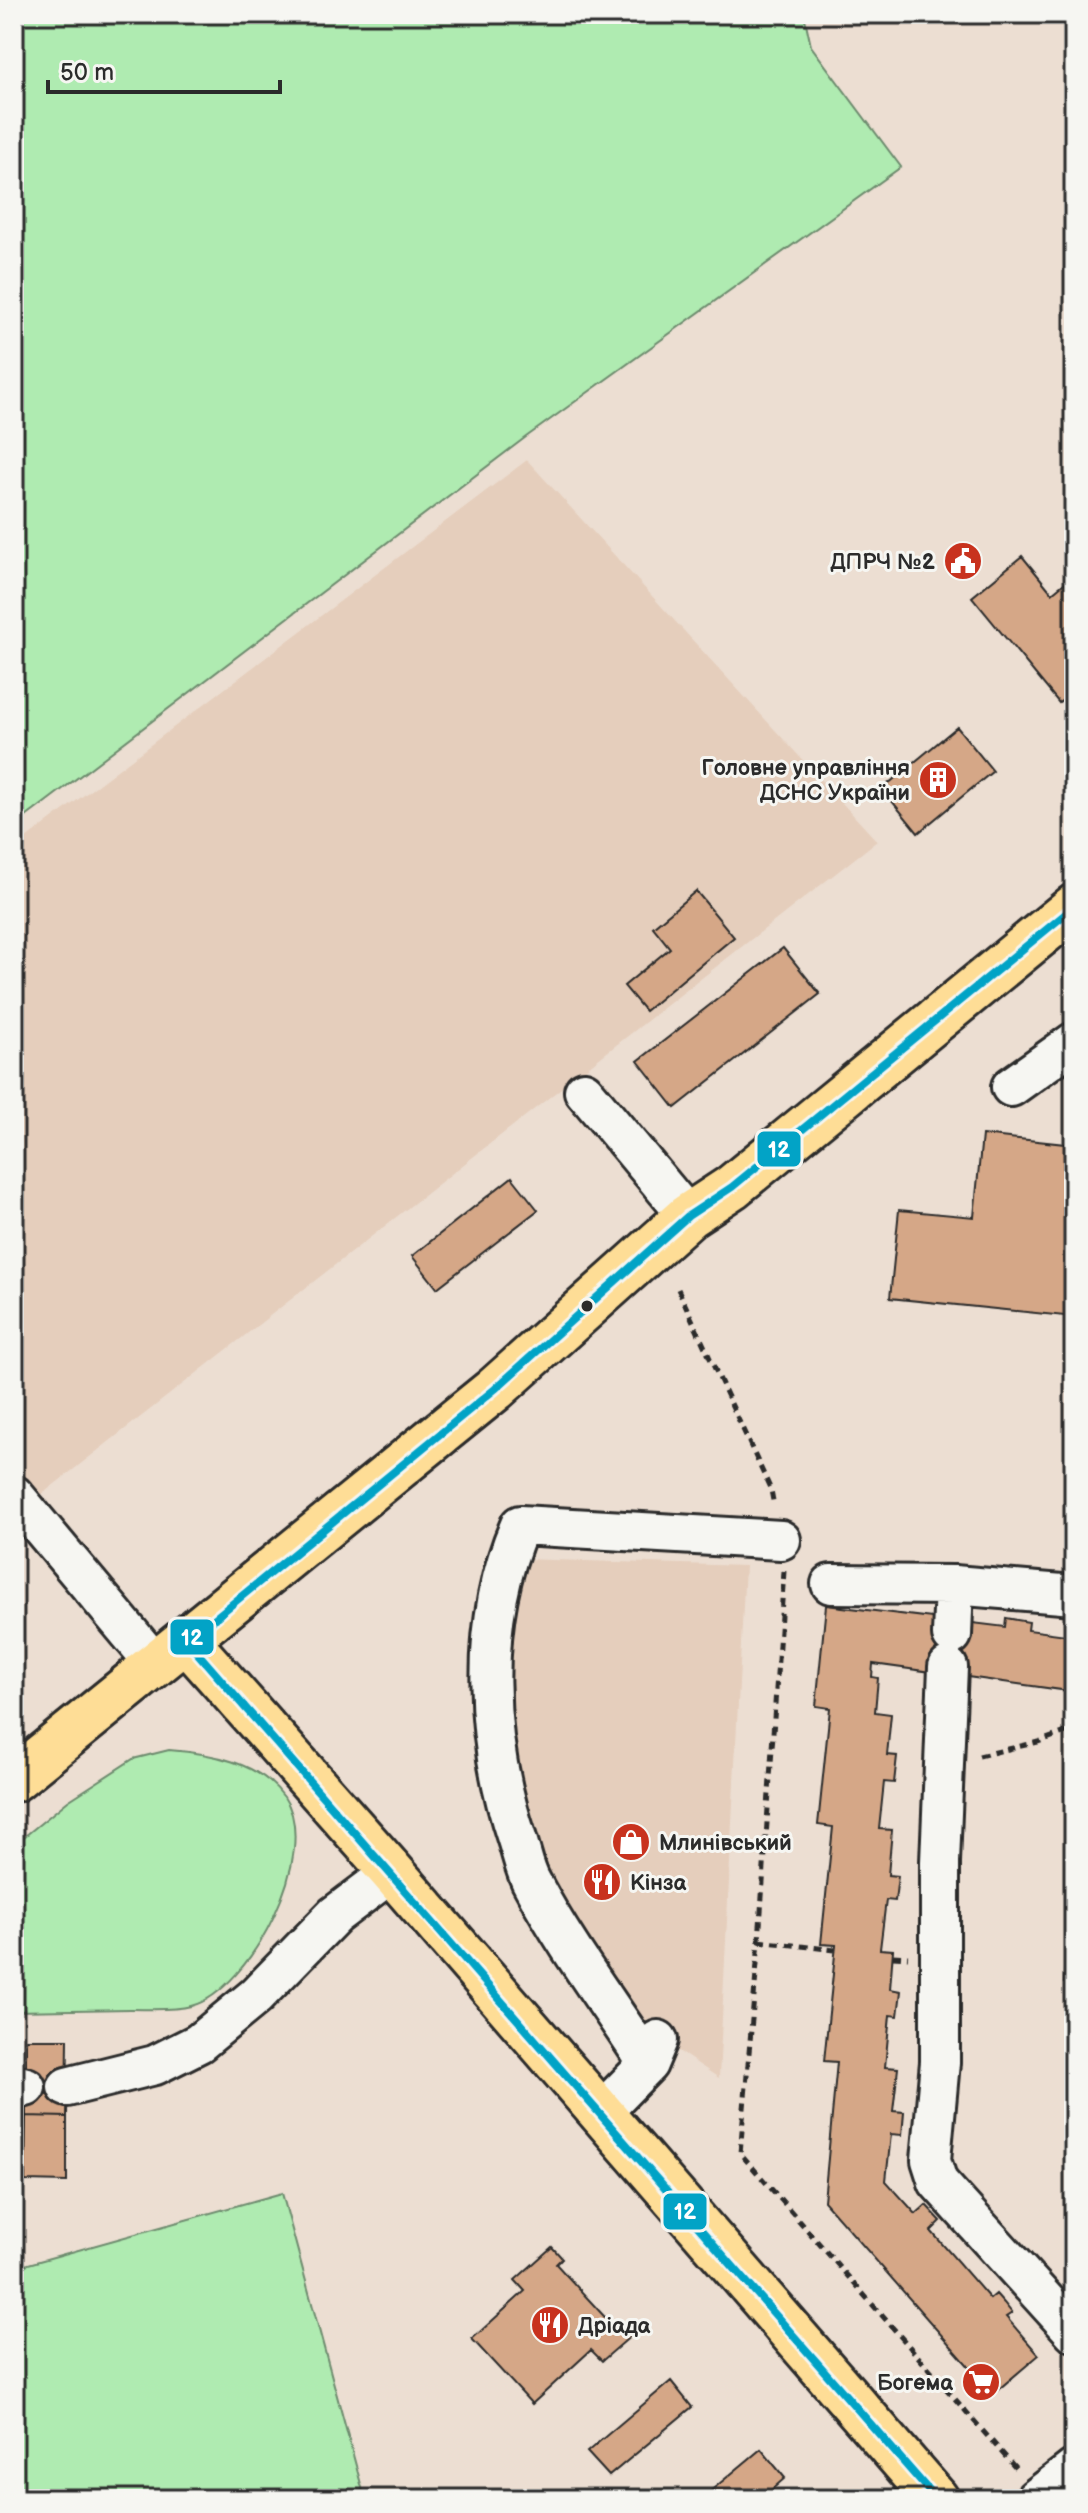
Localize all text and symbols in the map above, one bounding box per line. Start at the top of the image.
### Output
scale bar [48,44,280,94]
text: 50 m [60,58,114,87]
public building icon: ДПРЧ №2 [942,540,984,582]
place label: ДПРЧ №2 [830,549,935,576]
place label: Головне управління ДСНС України [701,755,910,807]
building icon: Головне управління ДСНС України [917,759,959,801]
line badge: 12 [756,1130,802,1168]
text: 12 [768,1137,790,1164]
unlabelled marker [579,1298,595,1314]
line badge: 12 [169,1618,215,1656]
text: 12 [181,1625,203,1652]
shop icon: Млинівський [610,1821,652,1863]
place label: Млинівський [659,1830,792,1857]
restaurant icon: Кінза [581,1861,623,1903]
place label: Кінза [630,1870,686,1897]
line badge: 12 [662,2192,708,2231]
text: 12 [674,2199,696,2226]
restaurant icon: Дріада [529,2304,571,2346]
place label: Дріада [578,2313,651,2340]
supermarket icon: Богема [960,2361,1002,2403]
place label: Богема [877,2370,953,2397]

